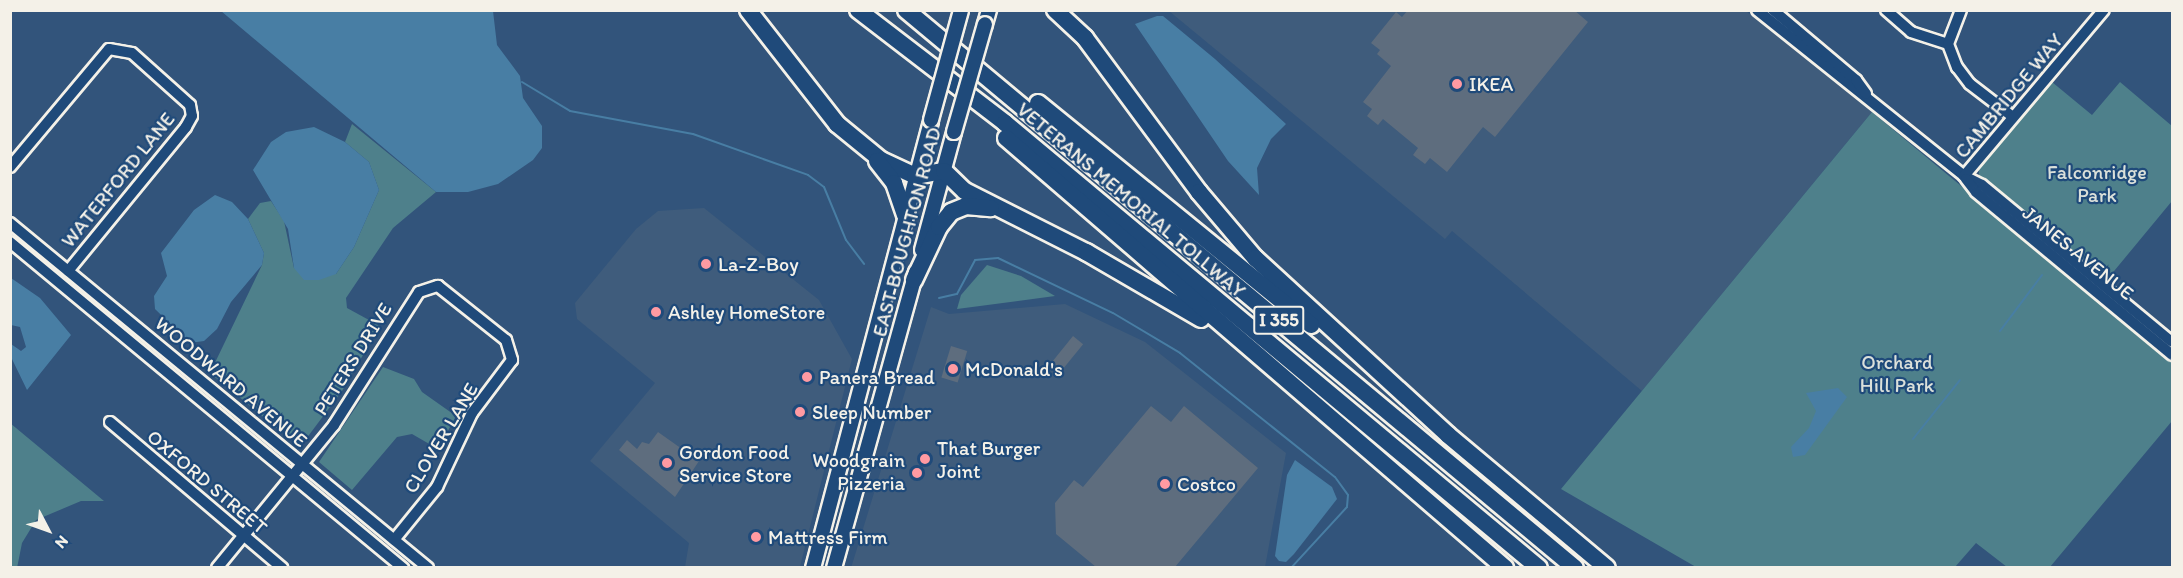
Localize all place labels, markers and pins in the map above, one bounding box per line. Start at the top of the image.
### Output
place label: IKEA [1469,72,1513,96]
marker: IKEA [1450,77,1464,91]
place label: La-Z-Boy [718,252,799,276]
marker: La-Z-Boy [699,257,713,271]
place label: Ashley HomeStore [668,300,826,324]
marker: Ashley HomeStore [649,305,663,319]
place label: McDonald's [965,357,1063,381]
marker: McDonald's [946,362,960,376]
place label: Panera Bread [819,365,934,389]
marker: Panera Bread [800,370,814,384]
place label: Sleep Number [812,400,932,424]
marker: Sleep Number [793,405,807,419]
place label: That Burger Joint [937,436,1041,483]
place label: Gordon Food Service Store [679,440,792,487]
place label: Woodgrain Pizzeria [812,449,905,496]
marker: That Burger Joint [918,452,932,466]
marker: Gordon Food Service Store [660,456,674,470]
marker: Woodgrain Pizzeria [910,466,924,480]
place label: Costco [1177,472,1236,496]
marker: Costco [1158,477,1172,491]
place label: Mattress Firm [768,525,888,549]
marker: Mattress Firm [749,530,763,544]

